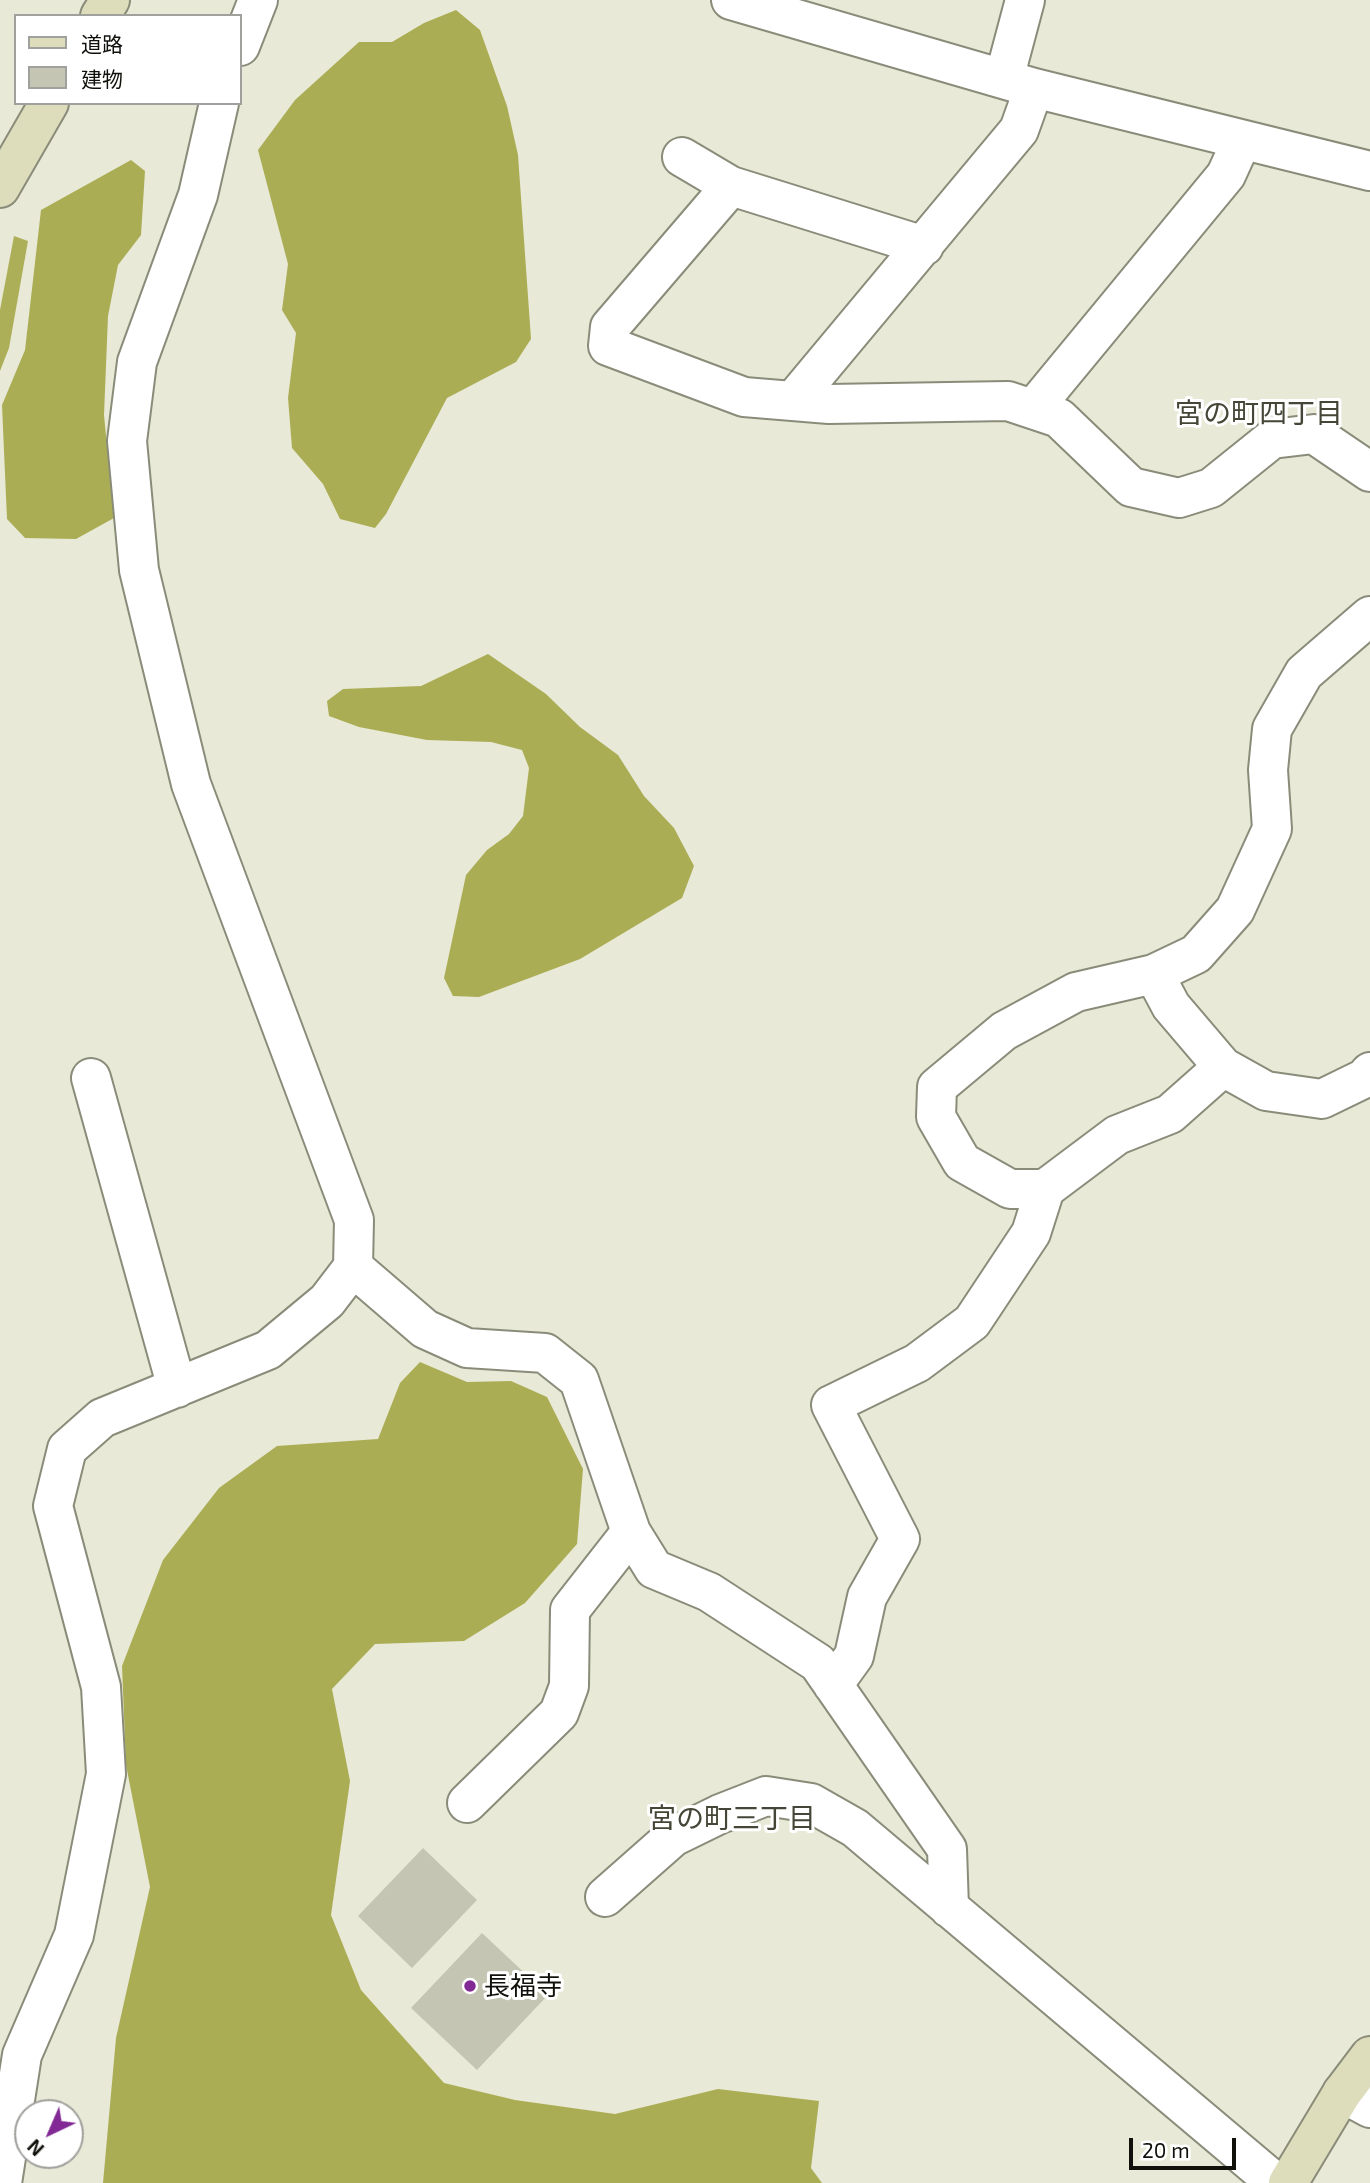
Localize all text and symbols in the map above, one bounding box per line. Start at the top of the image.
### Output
legend [14,14,242,105]
text: 道路 [81,31,123,56]
text: 建物 [81,66,123,91]
district label: 宮の町四丁目 [1175,397,1343,431]
district label: 宮の町三丁目 [648,1802,816,1836]
place label: 長福寺 [484,1970,562,2002]
marker: 長福寺 [462,1978,478,1994]
north arrow [14,2099,84,2169]
scale bar [1132,2124,1239,2168]
text: N [23,2135,48,2161]
text: 20 m [1142,2137,1190,2162]

